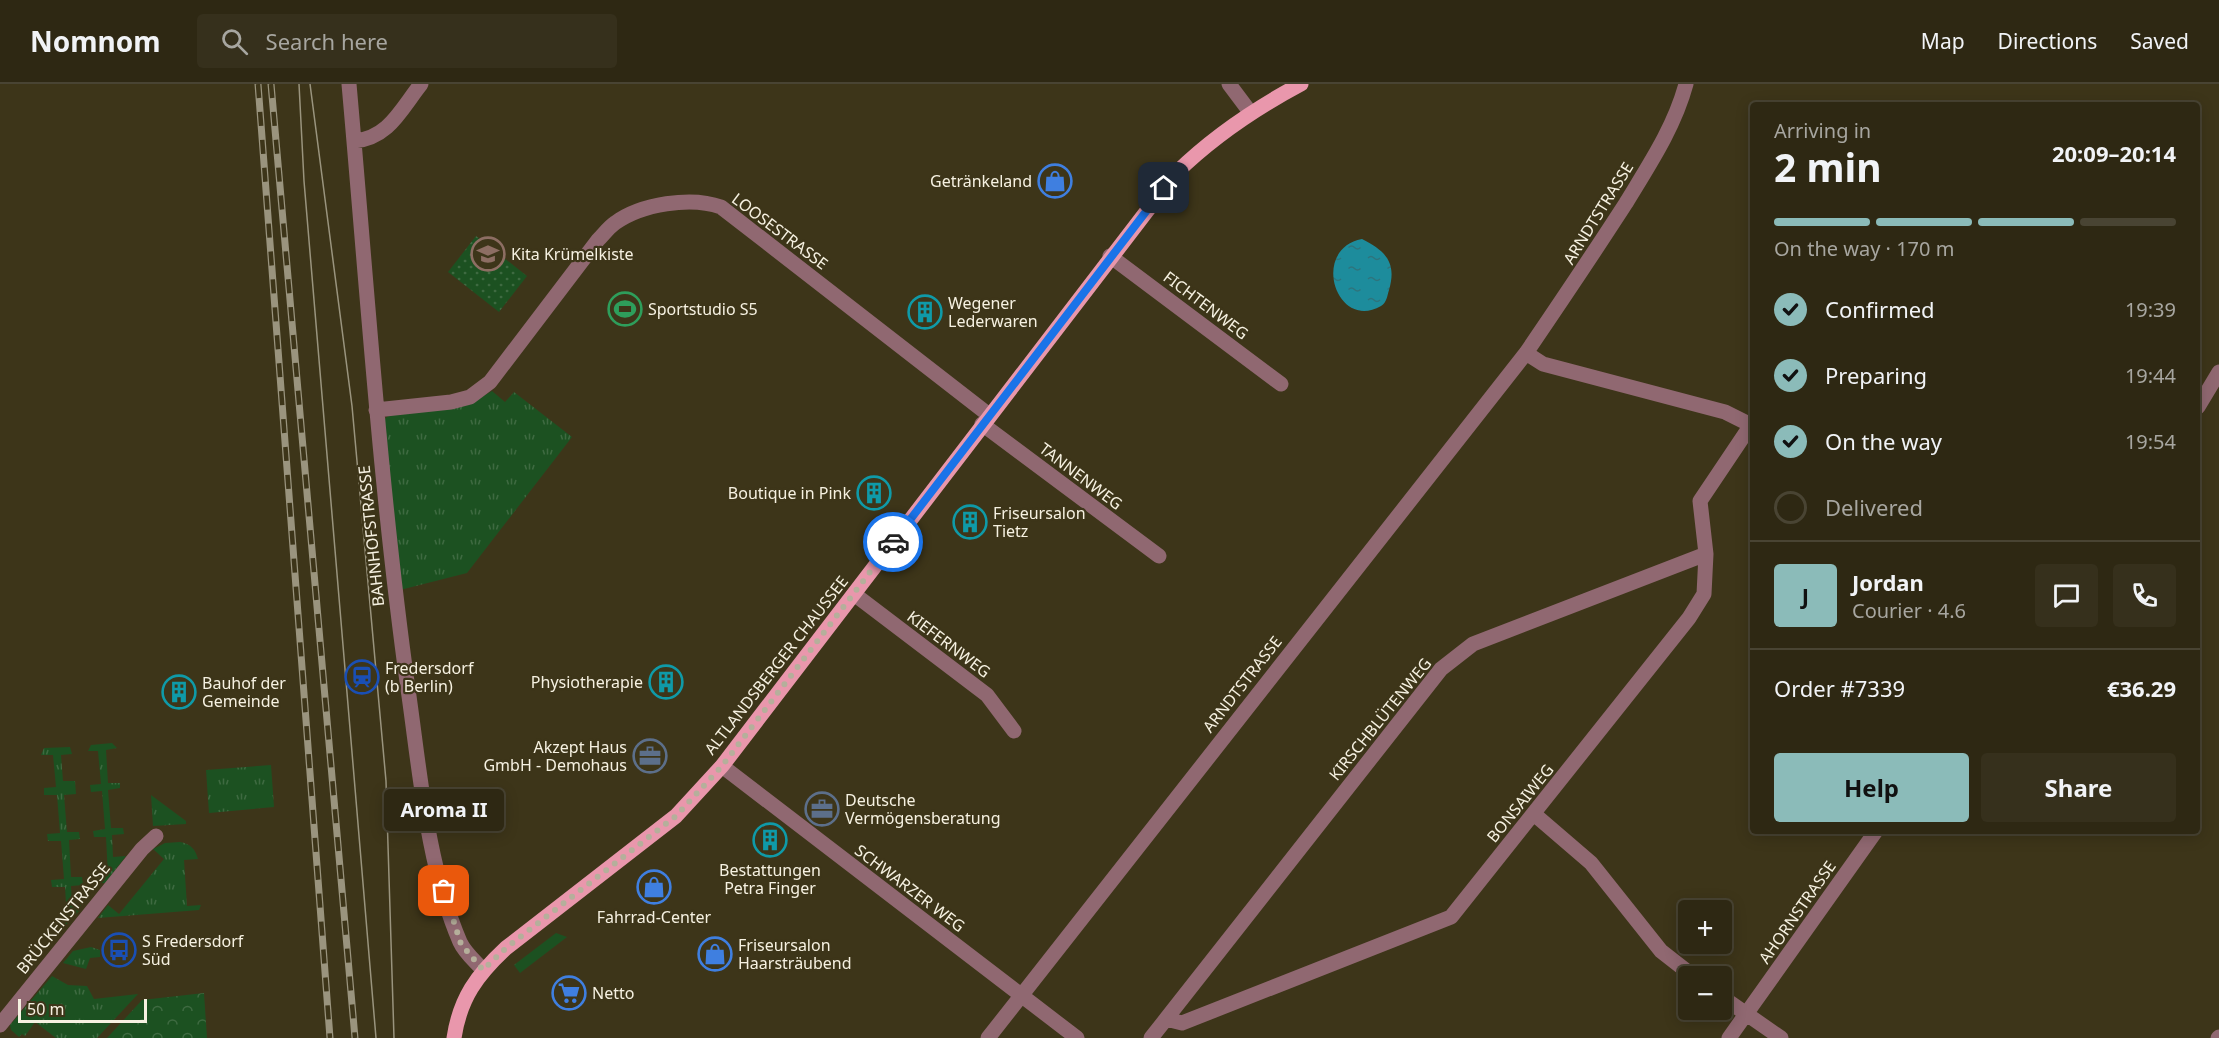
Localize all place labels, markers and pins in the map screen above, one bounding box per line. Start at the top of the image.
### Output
pin [1138,162,1189,213]
shop icon: Getränkeland [1037,163,1073,199]
place label: Getränkeland [930,170,1032,192]
school or university icon: Kita Krümelkiste [470,236,506,272]
place label: Kita Krümelkiste [511,243,634,265]
sports icon: Sportstudio S5 [607,291,643,327]
place label: Wegener Lederwaren [948,292,1038,332]
building icon: Wegener Lederwaren [907,294,943,330]
place label: Sportstudio S5 [648,298,758,320]
building icon: Boutique in Pink [856,475,892,511]
place label: Boutique in Pink [728,482,851,504]
place label: Friseursalon Tietz [993,502,1086,542]
building icon: Friseursalon Tietz [952,504,988,540]
place label: Fredersdorf (b Berlin) [385,657,475,697]
station icon: Fredersdorf (b Berlin) [344,659,380,695]
building icon: Physiotherapie [648,664,684,700]
place label: Physiotherapie [531,671,643,693]
place label: Bauhof der Gemeinde [202,672,286,712]
building icon: Bauhof der Gemeinde [161,674,197,710]
place label: Akzept Haus GmbH - Demohaus [483,736,627,776]
office icon: Akzept Haus GmbH - Demohaus [632,738,668,774]
callout: Aroma II [384,789,504,831]
place label: Deutsche Vermögensberatung [845,789,1001,829]
office icon: Deutsche Vermögensberatung [804,791,840,827]
building icon: Bestattungen Petra Finger [752,822,788,858]
place label: Bestattungen Petra Finger [719,859,821,899]
pin [418,865,469,916]
shop icon: Fahrrad-Center [636,869,672,905]
place label: Fahrrad-Center [597,906,712,928]
place label: S Fredersdorf Süd [142,930,245,970]
bus stop icon: S Fredersdorf Süd [101,932,137,968]
place label: Friseursalon Haarsträubend [738,934,852,974]
shop icon: Friseursalon Haarsträubend [697,936,733,972]
supermarket icon: Netto [551,975,587,1011]
place label: Netto [592,982,634,1004]

